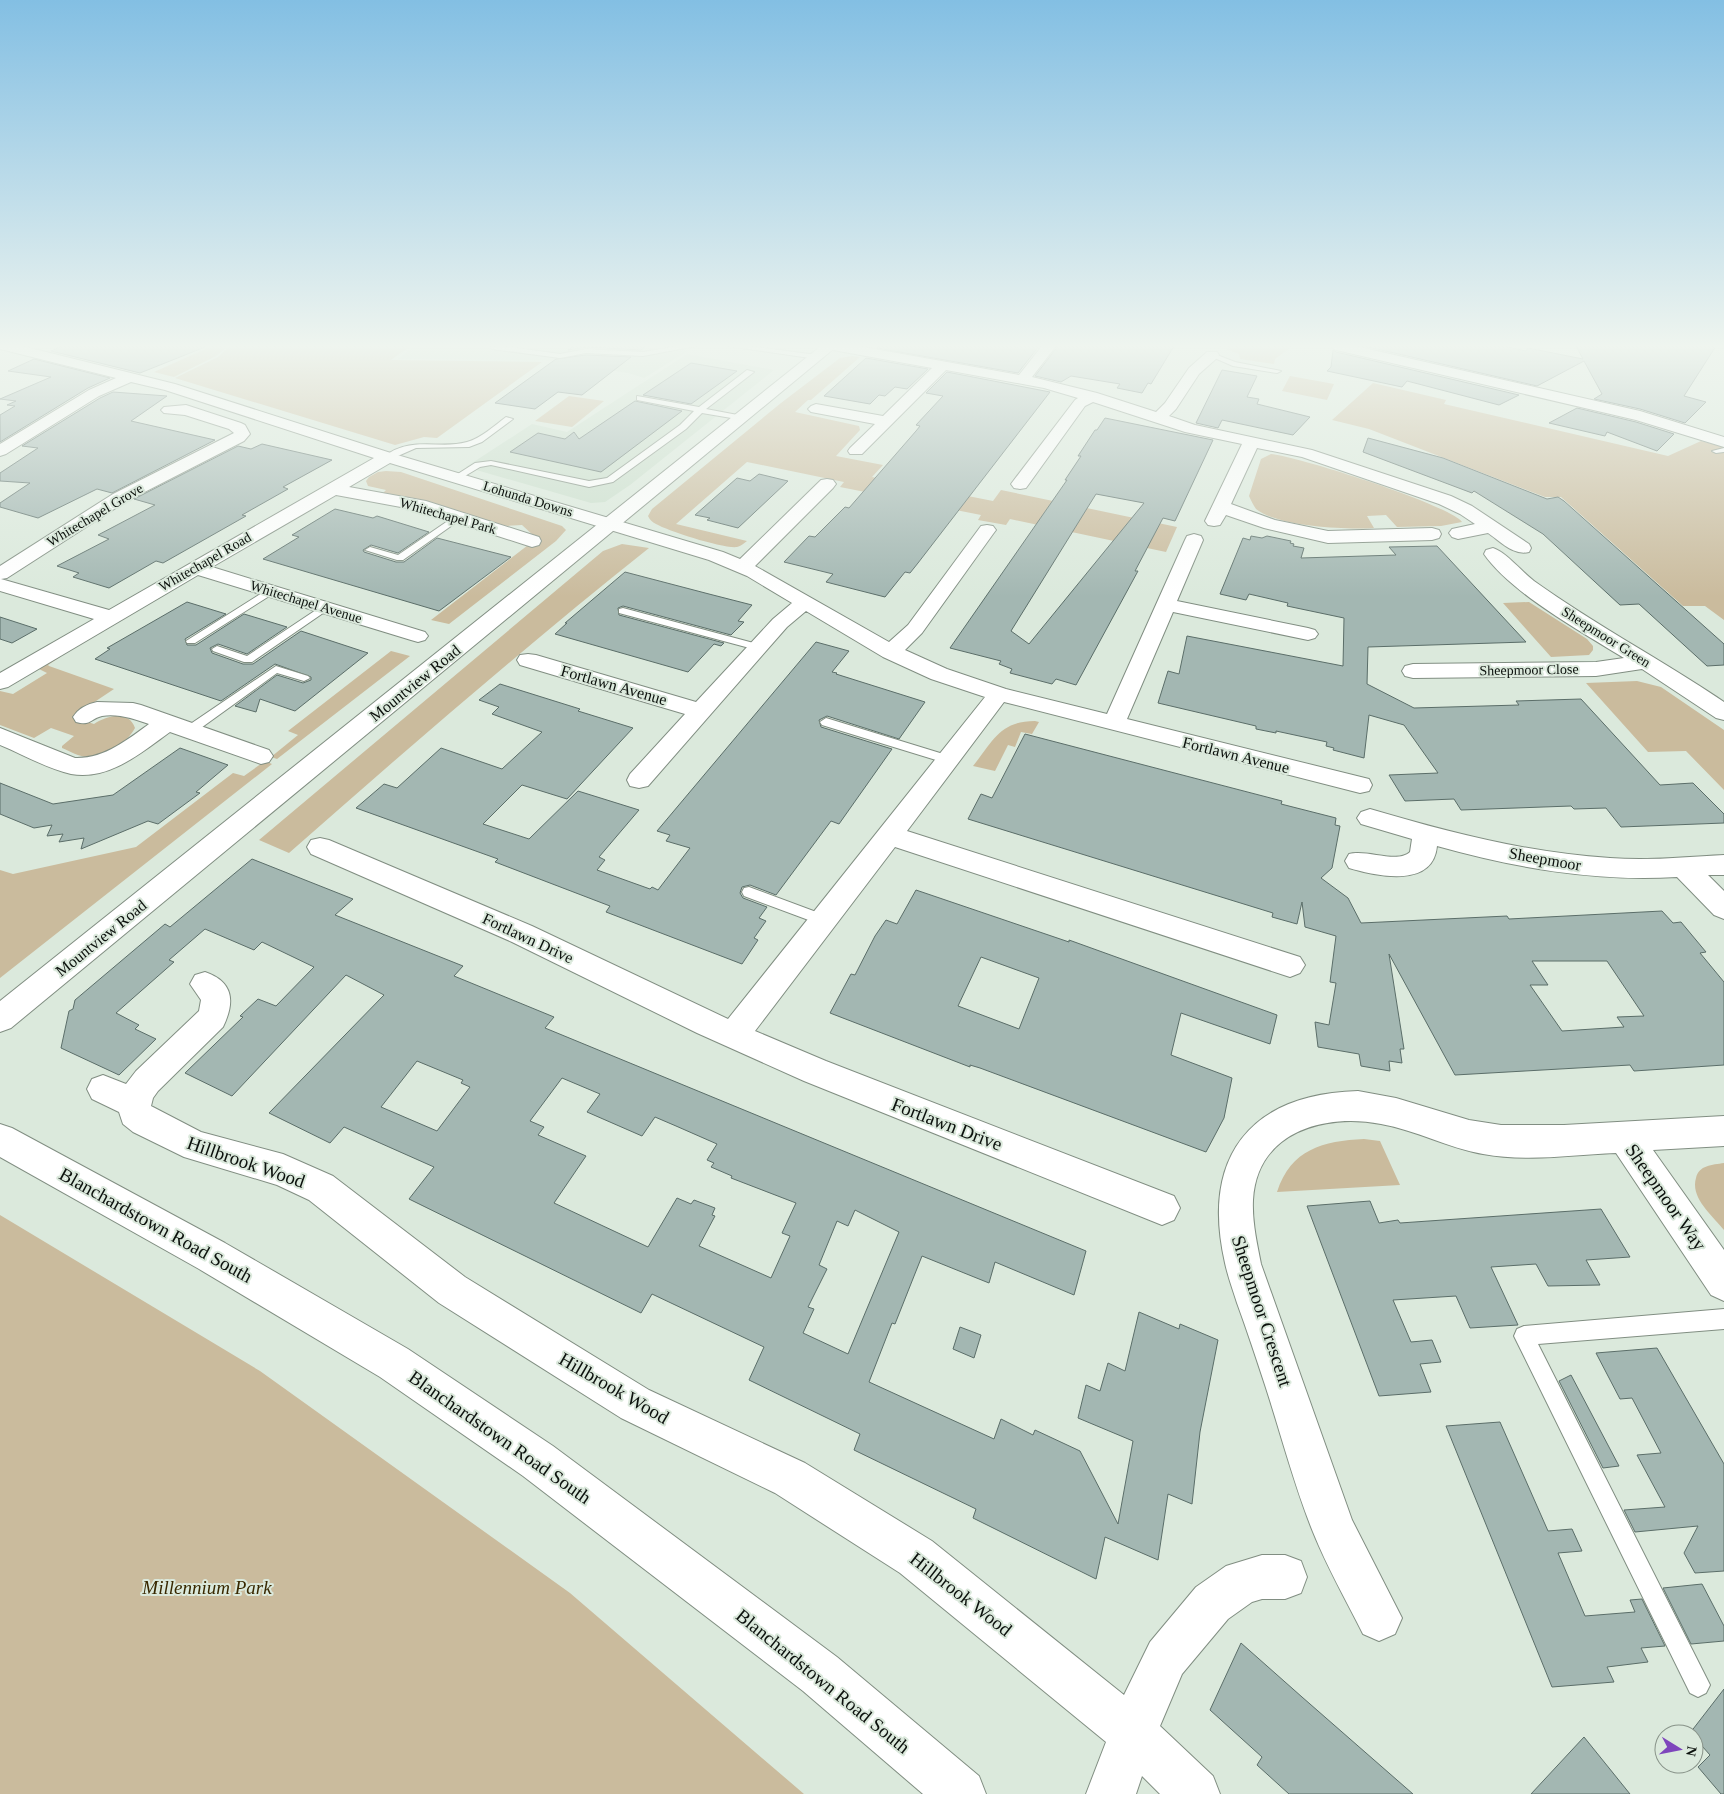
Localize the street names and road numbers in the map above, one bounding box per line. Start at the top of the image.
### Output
street label: Lohunda Downs [481,478,575,520]
street label: Whitechapel Grove [44,480,146,550]
street label: Whitechapel Park [398,495,498,537]
street label: Whitechapel Road [156,530,254,594]
street label: Whitechapel Avenue [248,578,364,626]
street label: Sheepmoor Green [1559,604,1653,670]
street label: Mountview Road [366,641,464,725]
street label: Fortlawn Avenue [559,662,669,708]
street label: Sheepmoor Close [1479,662,1579,678]
street label: Fortlawn Avenue [1181,734,1291,776]
street label: Sheepmoor [1507,844,1583,875]
street label: Mountview Road [52,896,150,980]
street label: Fortlawn Drive [480,910,576,966]
street label: Fortlawn Drive [889,1093,1005,1155]
street label: Hillbrook Wood [184,1132,308,1192]
street label: Sheepmoor Way [1621,1140,1711,1255]
street label: Blanchardstown Road South [56,1163,257,1287]
street label: Sheepmoor Crescent [1228,1233,1297,1390]
street label: Hillbrook Wood [555,1348,673,1428]
street label: Blanchardstown Road South [405,1366,595,1508]
street label: Hillbrook Wood [906,1548,1016,1641]
street label: Blanchardstown Road South [732,1604,914,1758]

